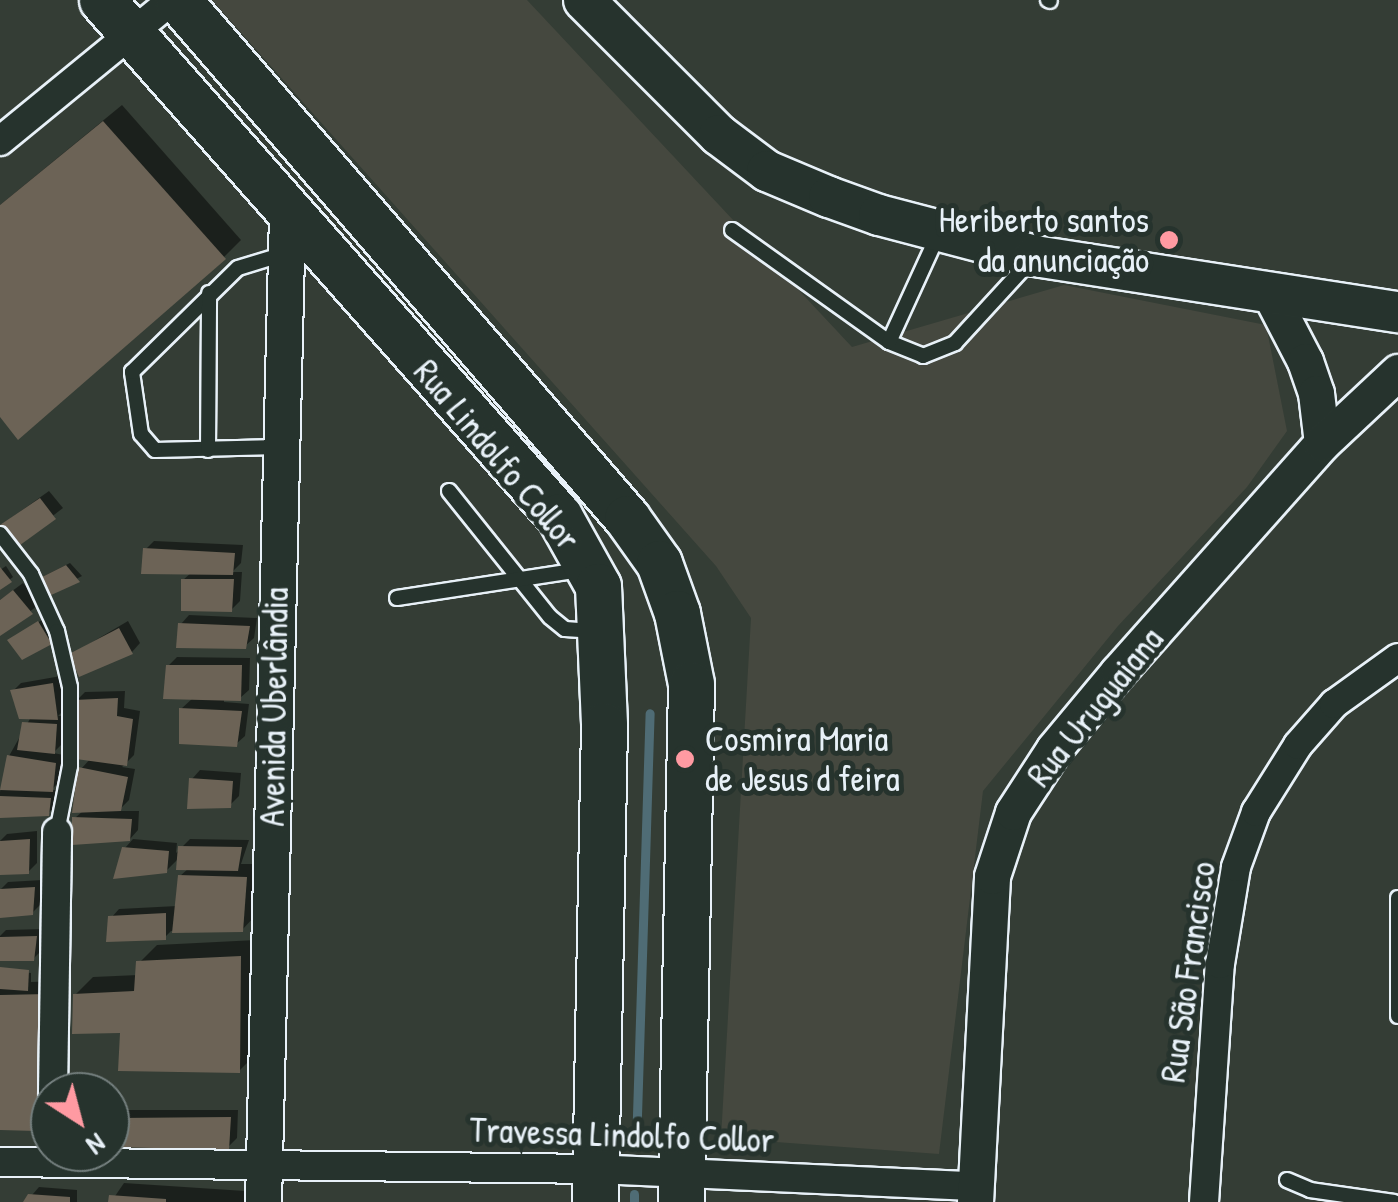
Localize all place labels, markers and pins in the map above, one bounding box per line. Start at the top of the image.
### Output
place label: Heriberto santos da anunciação [939,199,1149,281]
marker: Heriberto santos da anunciação [1158,229,1180,251]
place label: Cosmira Maria de Jesus d feira [705,718,900,800]
marker: Cosmira Maria de Jesus d feira [674,748,696,770]

